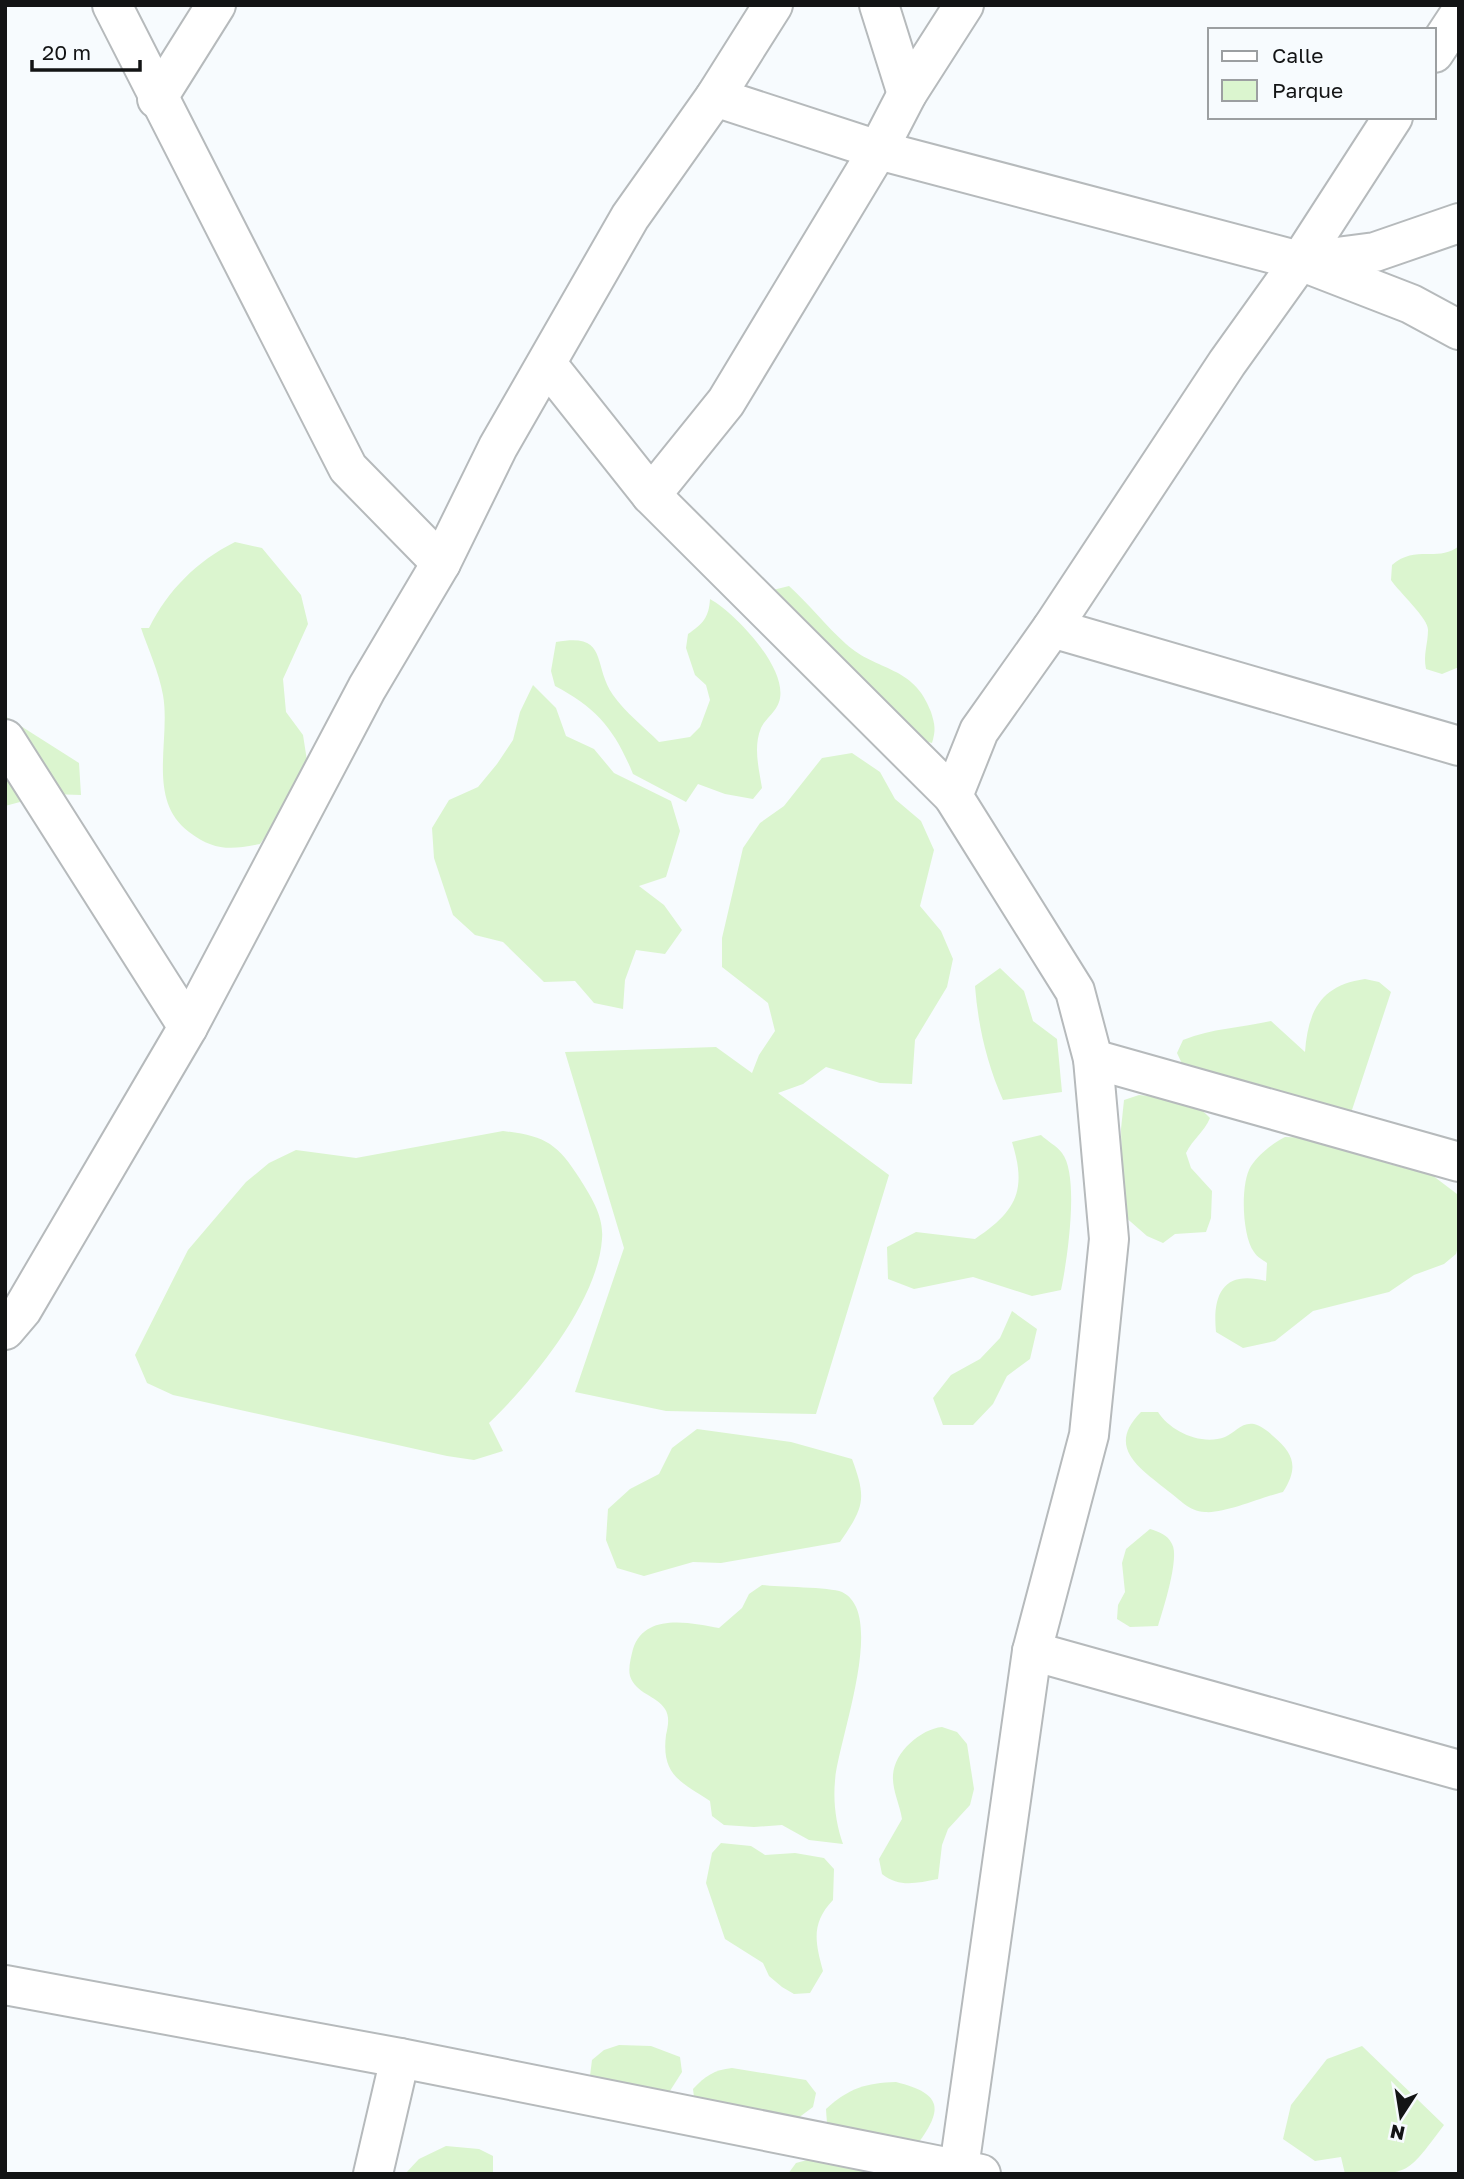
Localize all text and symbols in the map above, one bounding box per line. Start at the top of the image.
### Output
scale bar [32,28,140,72]
legend [1208,28,1436,119]
text: 20 m [42,39,91,65]
text: Calle [1272,42,1324,68]
text: Parque [1272,77,1343,103]
north arrow [1366,2081,1436,2151]
text: N [1388,2120,1407,2146]

